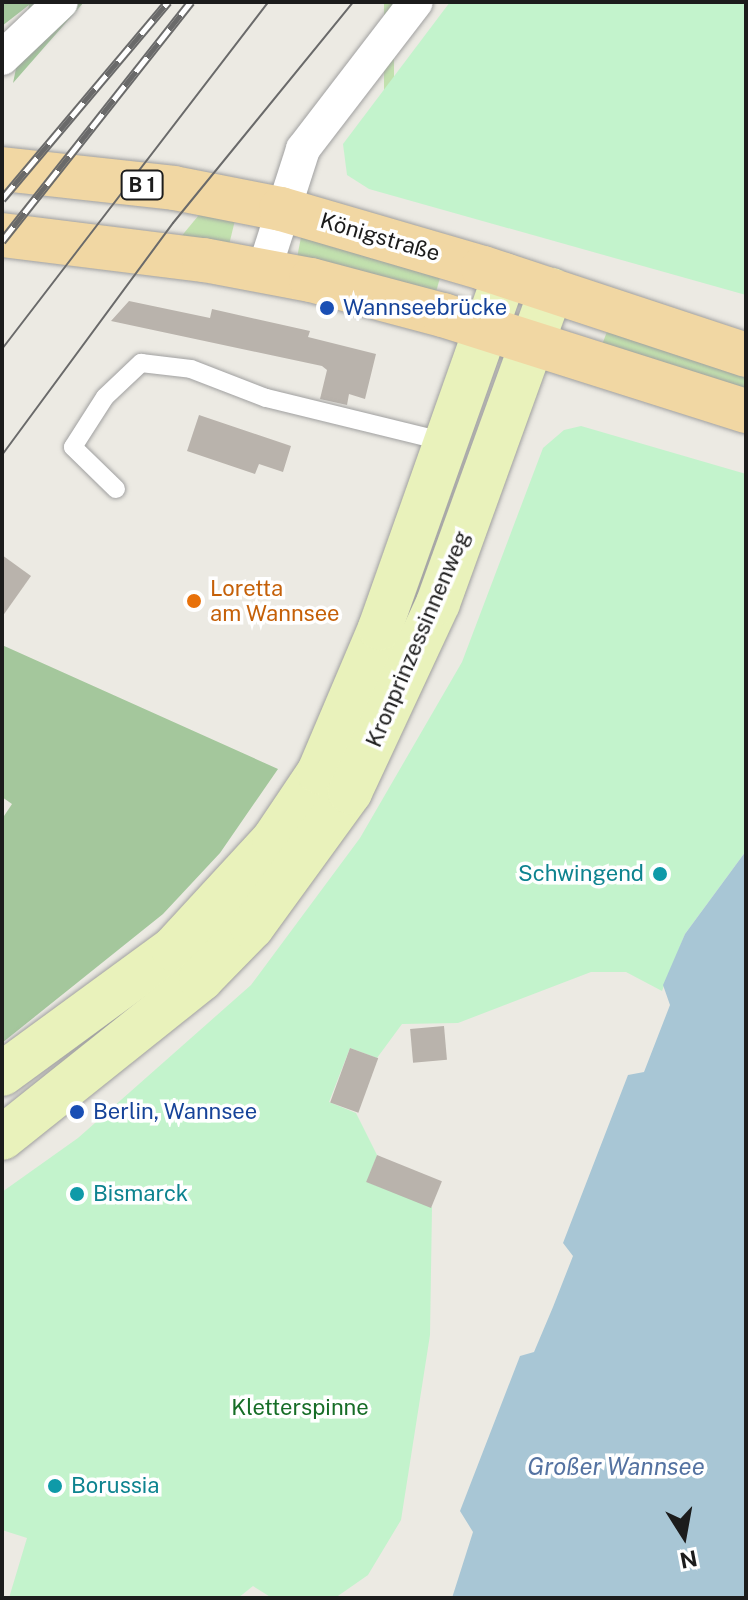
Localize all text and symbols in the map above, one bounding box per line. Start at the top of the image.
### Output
road number: B 1 [120,169,164,201]
street label: Königstraße [317,207,443,267]
place label: Wannseebrücke [343,295,507,321]
marker: Wannseebrücke [318,299,336,317]
street label: Kronprinzessinnenweg [360,527,476,751]
place label: Loretta am Wannsee [210,575,340,626]
marker: Loretta am Wannsee [185,592,203,610]
place label: Schwingend [518,861,644,887]
marker: Schwingend [651,865,669,883]
place label: Berlin, Wannsee [93,1099,258,1125]
marker: Berlin, Wannsee [68,1103,86,1121]
place label: Bismarck [93,1181,188,1207]
marker: Bismarck [68,1185,86,1203]
park label: Kletterspinne [231,1395,369,1421]
water label: Großer Wannsee [527,1453,705,1481]
place label: Borussia [71,1473,159,1499]
marker: Borussia [46,1477,64,1495]
north arrow [644,1496,724,1576]
text: N [678,1545,700,1574]

